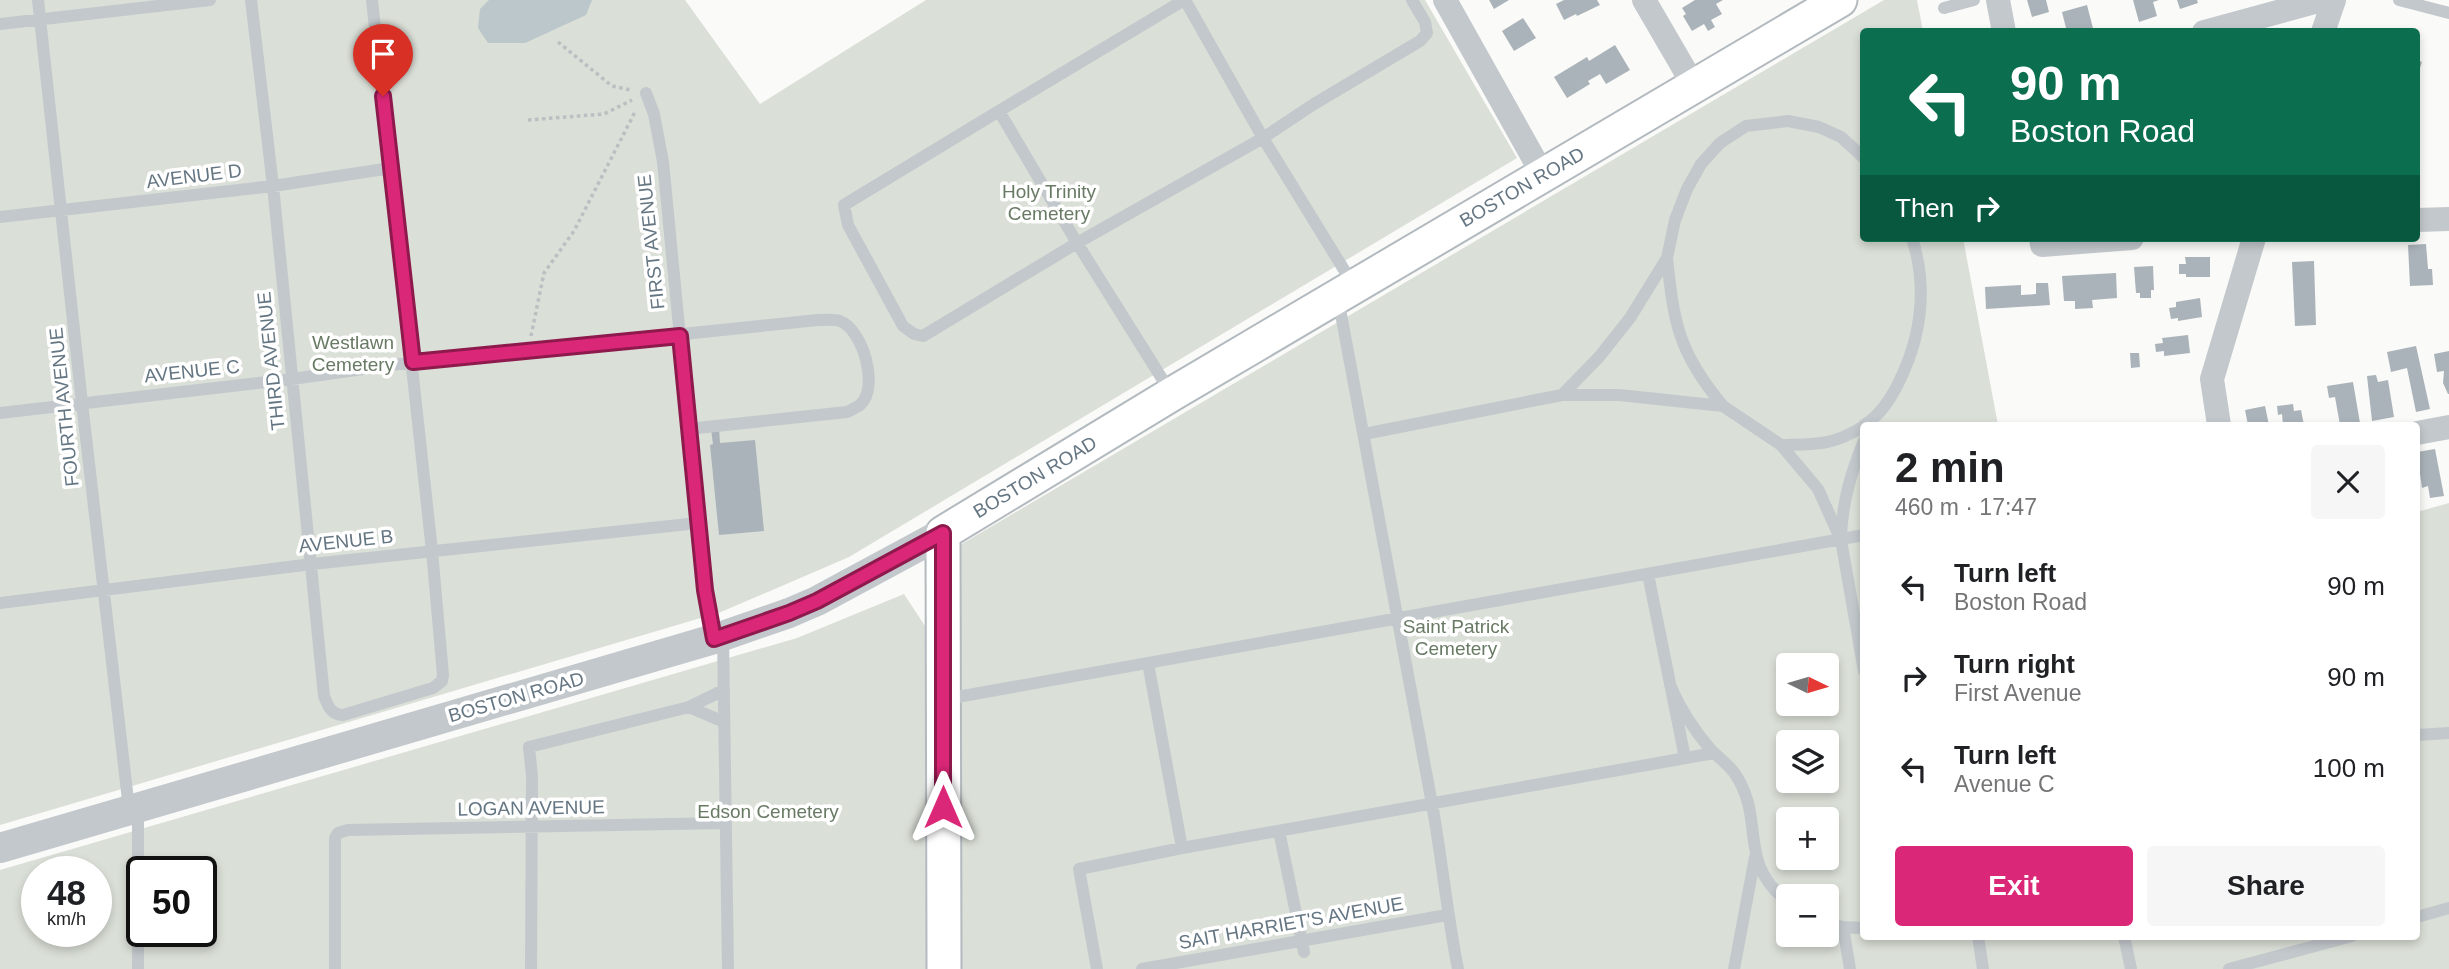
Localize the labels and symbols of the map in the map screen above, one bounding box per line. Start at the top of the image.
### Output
pin [353,24,413,96]
street label: BOSTON ROAD [1456,143,1588,231]
street label: AVENUE D [145,160,243,192]
street label: FIRST AVENUE [633,174,669,310]
park label: Holy Trinity Cemetery [1002,181,1096,224]
street label: THIRD AVENUE [253,291,289,431]
street label: FOURTH AVENUE [45,326,83,488]
park label: Westlawn Cemetery [312,332,395,375]
street label: AVENUE C [143,356,241,386]
street label: BOSTON ROAD [970,432,1100,522]
street label: AVENUE B [298,526,394,556]
park label: Saint Patrick Cemetery [1403,616,1510,659]
north arrow [1776,653,1839,716]
street label: BOSTON ROAD [446,668,586,726]
position arrow [906,770,980,844]
street label: LOGAN AVENUE [457,796,605,820]
park label: Edson Cemetery [697,801,839,822]
speed limit sign: 50 [126,856,217,947]
street label: SAIT HARRIET'S AVENUE [1177,893,1405,953]

